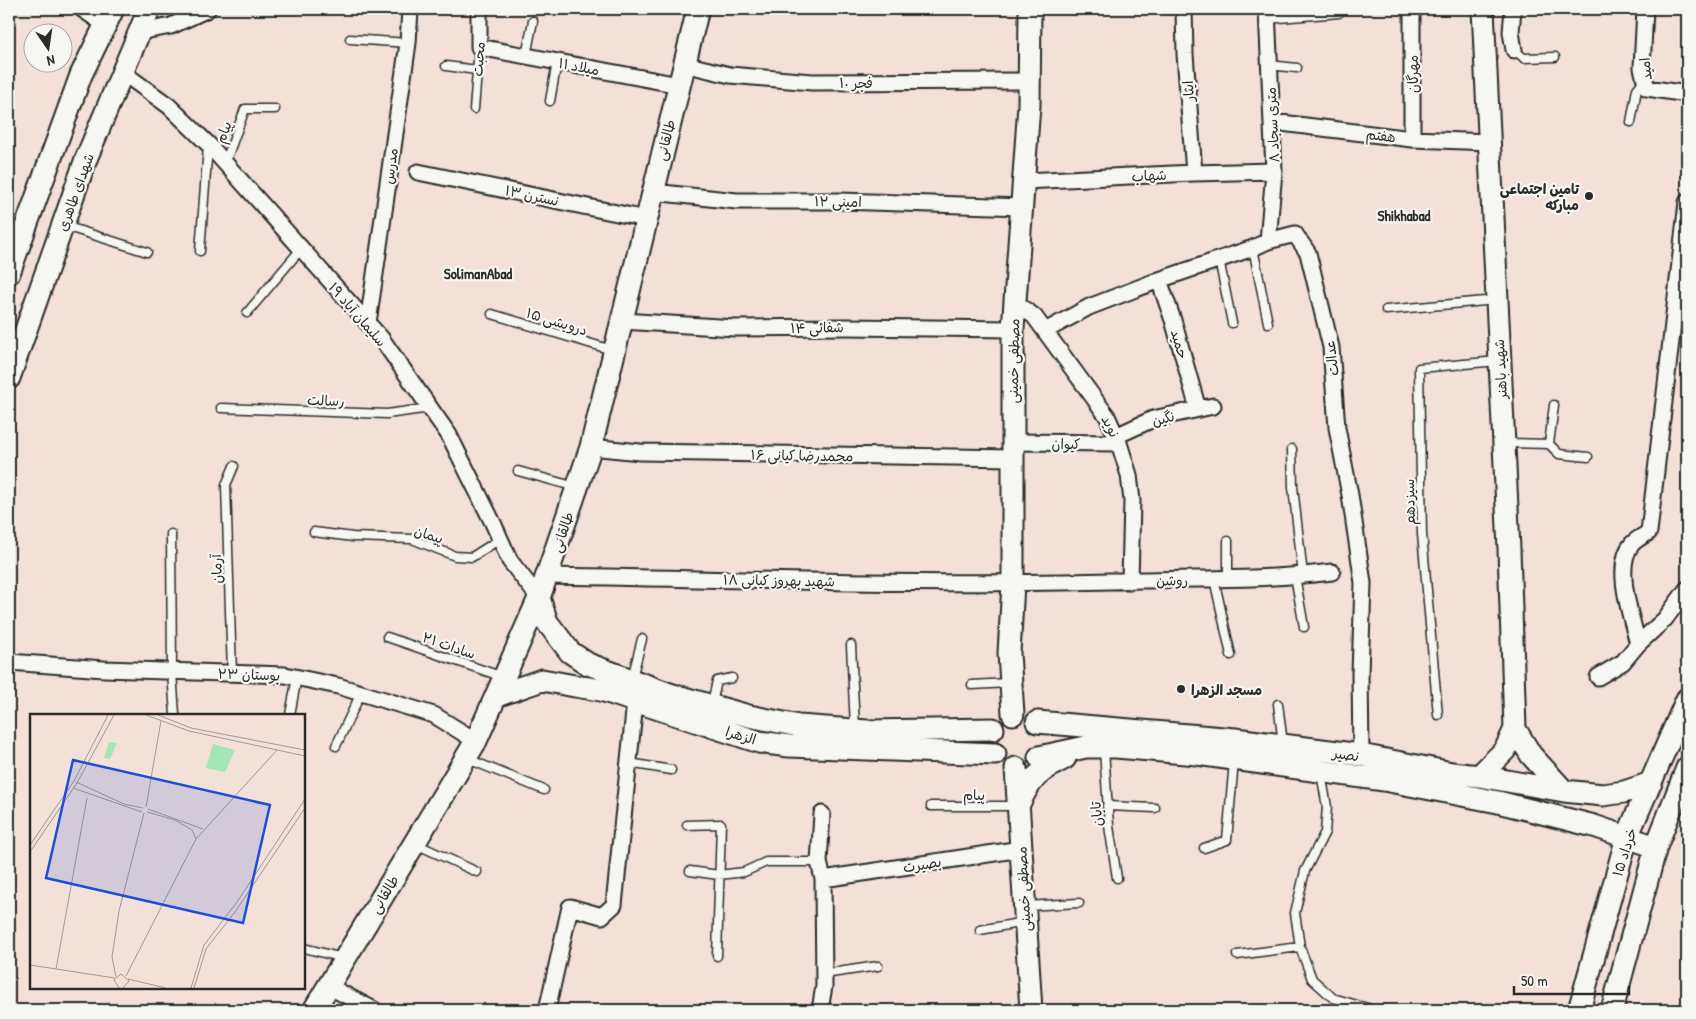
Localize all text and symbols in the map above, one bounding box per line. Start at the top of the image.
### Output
north arrow [22,22,72,72]
street label: محبت [467,41,489,77]
text: N [45,51,57,71]
street label: میلاد ۱۱ [557,53,601,79]
street label: مهرگان [1403,55,1422,93]
street label: امید [1634,57,1656,81]
street label: فجر ۱۰ [839,73,873,92]
street label: ایثار [1178,80,1198,103]
street label: ۸ متری سجاد [1261,87,1283,163]
street label: پیام [210,118,238,146]
street label: طالقانی [651,118,679,162]
street label: هفتم [1365,124,1397,148]
street label: مدرس [378,147,402,185]
street label: شهدای طاهری [52,150,98,234]
street label: شهاب [1131,165,1167,185]
place label: تامین اجتماعی مبارکه [1500,179,1580,214]
street label: نسترن ۱۳ [503,180,561,210]
marker: تامین اجتماعی مبارکه [1583,190,1595,202]
street label: امینی ۱۲ [814,191,862,211]
district label: Shikhabad [1378,205,1431,226]
district label: SolimanAbad [444,263,512,284]
street label: سلیمان آباد ۱۹ [325,278,391,350]
street label: درویشی ۱۵ [524,303,590,339]
street label: شفائی ۱۴ [790,317,844,337]
street label: مصطفی خمینی [1003,318,1023,404]
street label: حمید [1167,327,1193,361]
street label: عدالت [1319,339,1343,377]
street label: شهید باهنر [1489,339,1511,400]
street label: رسالت [307,390,345,410]
street label: نگین [1150,406,1176,430]
street label: نوید [1097,412,1125,440]
street label: کیوان [1052,434,1080,453]
street label: محمدرضا کیانی ۱۶ [751,445,853,465]
street label: سیزدهم [1399,479,1421,525]
street label: طالقانی [546,509,578,555]
street label: پیمان [412,520,446,549]
street label: آرمان [206,553,226,584]
street label: شهید بهروز کیانی ۱۸ [723,570,835,590]
street label: روشن [1156,570,1188,590]
street label: سادات ۲۱ [420,627,478,663]
street label: بوستان ۲۳ [217,663,281,685]
place label: مسجد الزهرا [1191,680,1262,699]
marker: مسجد الزهرا [1175,683,1187,695]
inset map [30,714,305,989]
street label: الزهرا [723,721,759,749]
street label: نصیر [1331,743,1360,765]
street label: پیام [963,785,985,806]
street label: تابان [1085,800,1107,827]
street label: ۱۵ خرداد [1607,825,1641,879]
street label: مصطفی خمینی [1011,846,1035,932]
street label: بصیرت [901,852,943,876]
street label: طالقانی [365,871,403,917]
scale bar [1514,964,1628,996]
text: 50 m [1521,970,1548,991]

